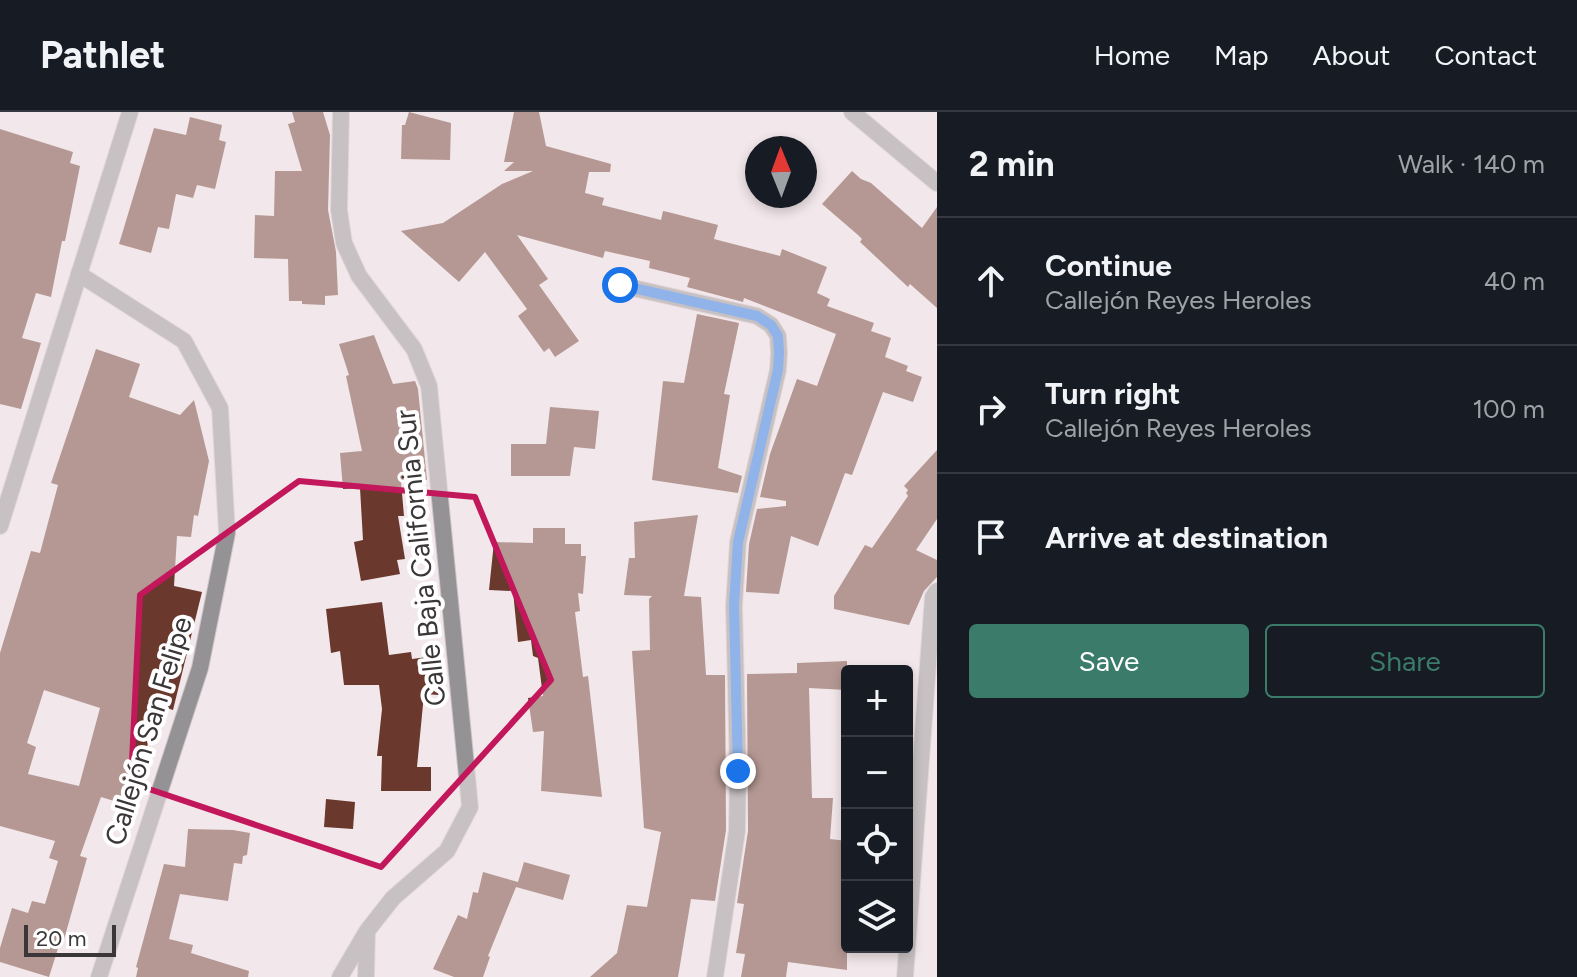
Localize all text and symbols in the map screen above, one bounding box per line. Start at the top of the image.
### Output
text: Pathlet [40,32,165,78]
text: Home [1094,38,1170,72]
text: Map [1214,38,1269,72]
text: About [1313,38,1390,72]
text: Contact [1434,38,1537,72]
north arrow [745,136,817,208]
text: 2 min [969,144,1055,185]
text: Walk · 140 m [1398,148,1545,180]
text: Continue [1045,247,1172,284]
icon: ahead [969,259,1013,303]
text: 40 m [1484,265,1545,297]
route start [602,267,638,303]
text: Callejón Reyes Heroles [1045,284,1312,316]
text: Turn right [1045,375,1180,412]
icon: right [969,387,1013,431]
text: 100 m [1472,393,1545,425]
street label: Calle Baja California Sur [387,408,452,708]
text: Callejón Reyes Heroles [1045,412,1312,444]
icon: arrive [969,515,1013,559]
text: Arrive at destination [1045,519,1328,556]
street label: Callejón San Felipe [97,613,199,849]
button: Save [969,624,1249,698]
button: Share [1265,624,1545,698]
map controls [841,665,913,953]
button: + [841,665,913,737]
button: − [841,737,913,809]
route end [720,753,756,789]
button: locate [841,809,913,881]
button: layers [841,881,913,953]
scale bar [24,921,116,957]
text: 20 m [36,925,87,952]

